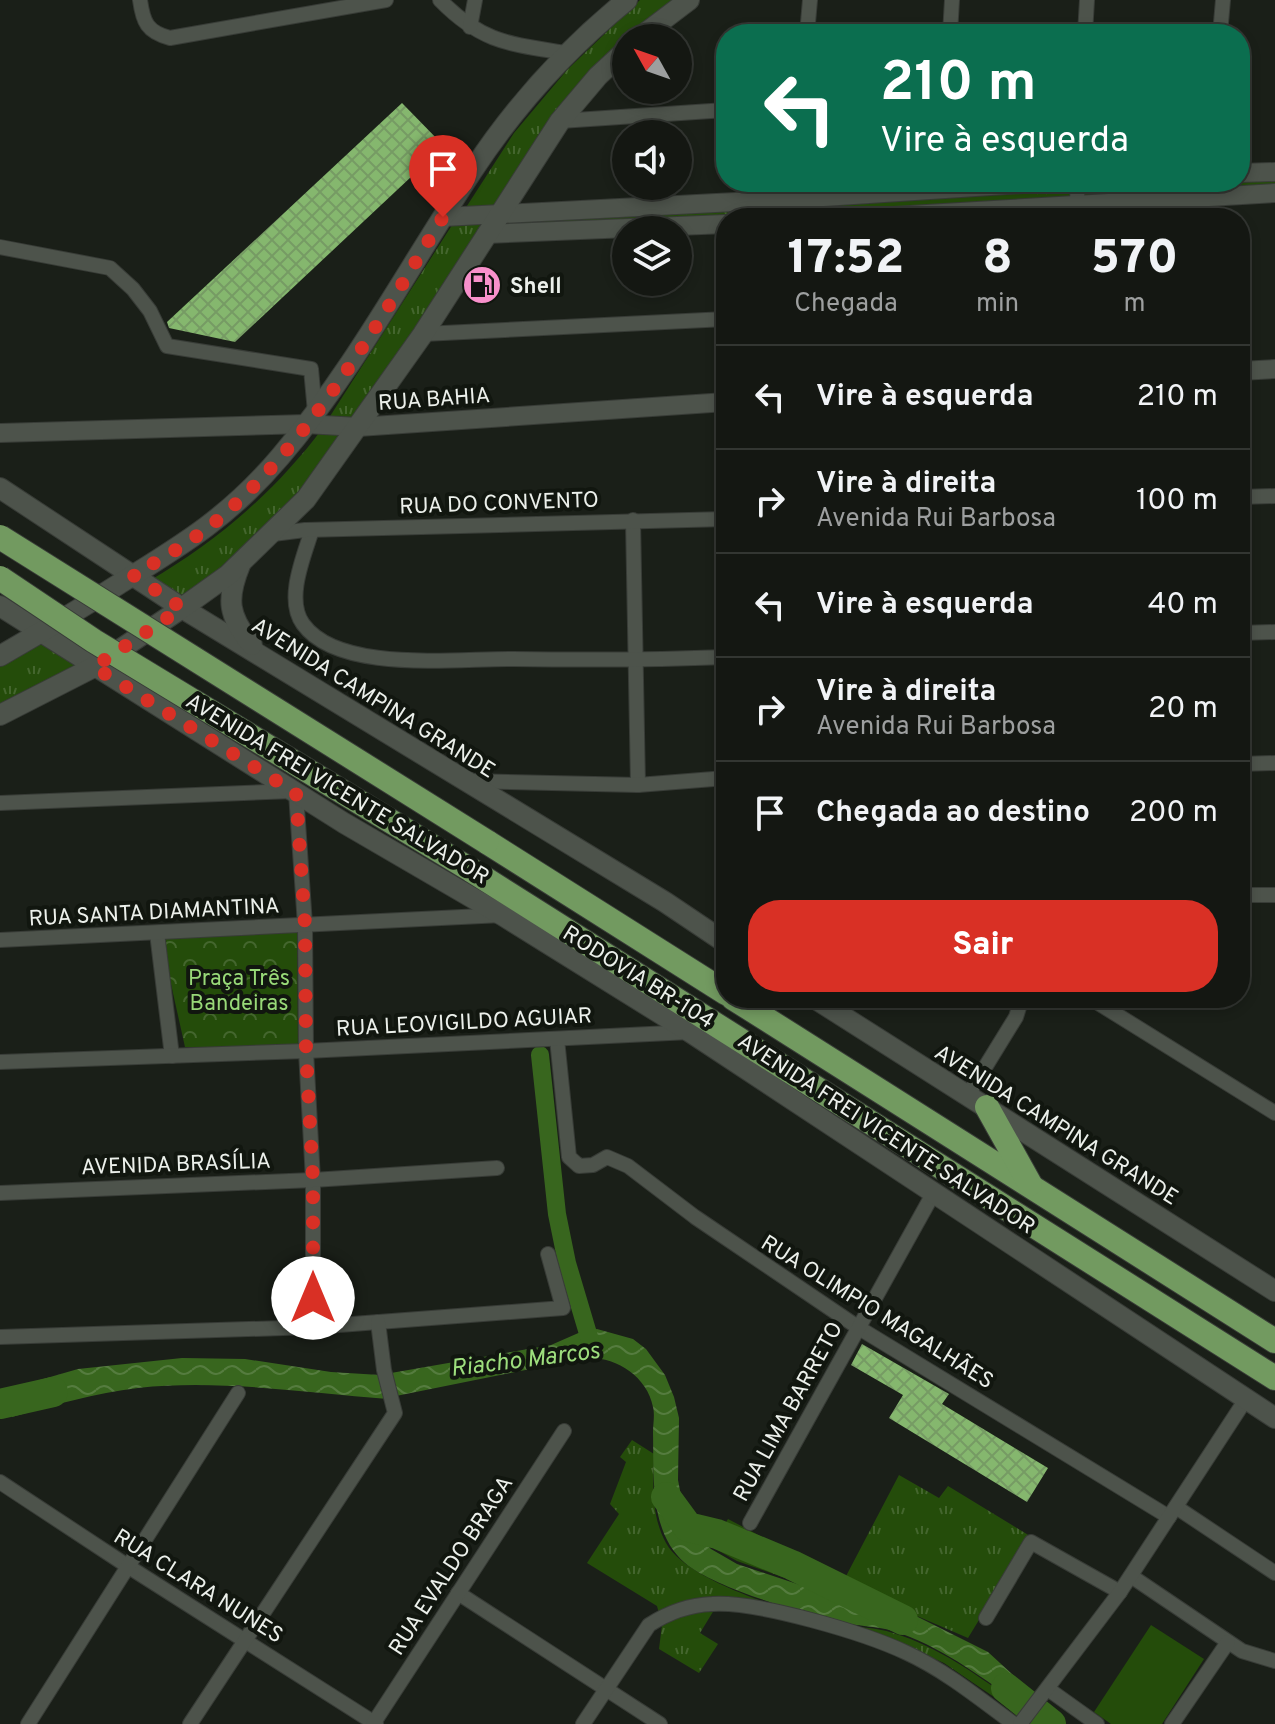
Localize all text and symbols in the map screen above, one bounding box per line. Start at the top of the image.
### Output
north arrow [612,24,692,104]
map controls [612,24,692,296]
text: 210 m [880,50,1037,120]
icon: left [748,56,852,160]
text: Vire à esquerda [880,119,1129,165]
button: sound [612,120,692,200]
pin [409,135,477,217]
icon: arrive [421,147,465,191]
button: layers [612,216,692,296]
text: 17:52 [788,230,904,290]
text: 8 [982,230,1013,290]
text: 570 [1091,230,1178,290]
fuel station icon: Shell [461,264,503,306]
place label: Shell [510,274,562,301]
text: Chegada [794,288,898,321]
text: min [976,288,1019,321]
text: m [1124,288,1146,321]
icon: left [748,375,792,419]
text: Vire à esquerda [816,379,1033,416]
text: 210 m [1137,379,1218,416]
street label: RUA BAHIA [377,383,491,418]
text: Vire à direita [816,466,996,503]
icon: right [748,479,792,523]
text: 100 m [1136,483,1218,520]
street label: RUA DO CONVENTO [399,488,599,521]
text: Avenida Rui Barbosa [816,503,1056,536]
icon: left [748,583,792,627]
text: Vire à esquerda [816,587,1033,624]
text: 40 m [1148,587,1218,624]
street label: AVENIDA CAMPINA GRANDE [246,613,500,785]
text: Vire à direita [816,674,996,711]
icon: right [748,687,792,731]
street label: AVENIDA FREI VICENTE SALVADOR [180,689,493,892]
text: 20 m [1148,691,1218,728]
text: Avenida Rui Barbosa [816,711,1056,744]
icon: arrive [748,791,792,835]
text: Chegada ao destino [816,795,1090,832]
text: 200 m [1129,795,1218,832]
street label: RUA SANTA DIAMANTINA [28,893,280,934]
button: Sair [748,900,1218,992]
street label: RODOVIA BR-104 [557,921,718,1036]
park label: Praça Três Bandeiras [188,966,290,1018]
street label: RUA LEOVIGILDO AGUIAR [335,1003,593,1044]
street label: AVENIDA FREI VICENTE SALVADOR [732,1029,1039,1242]
street label: AVENIDA CAMPINA GRANDE [929,1040,1183,1212]
street label: AVENIDA BRASÍLIA [81,1147,272,1182]
street label: RUA OLIMPIO MAGALHÃES [755,1229,999,1396]
position arrow [271,1256,355,1340]
street label: RUA LIMA BARRETO [729,1318,850,1507]
water label: Riacho Marcos [449,1337,603,1385]
street label: RUA EVALDO BRAGA [384,1472,520,1661]
street label: RUA CLARA NUNES [108,1524,287,1650]

